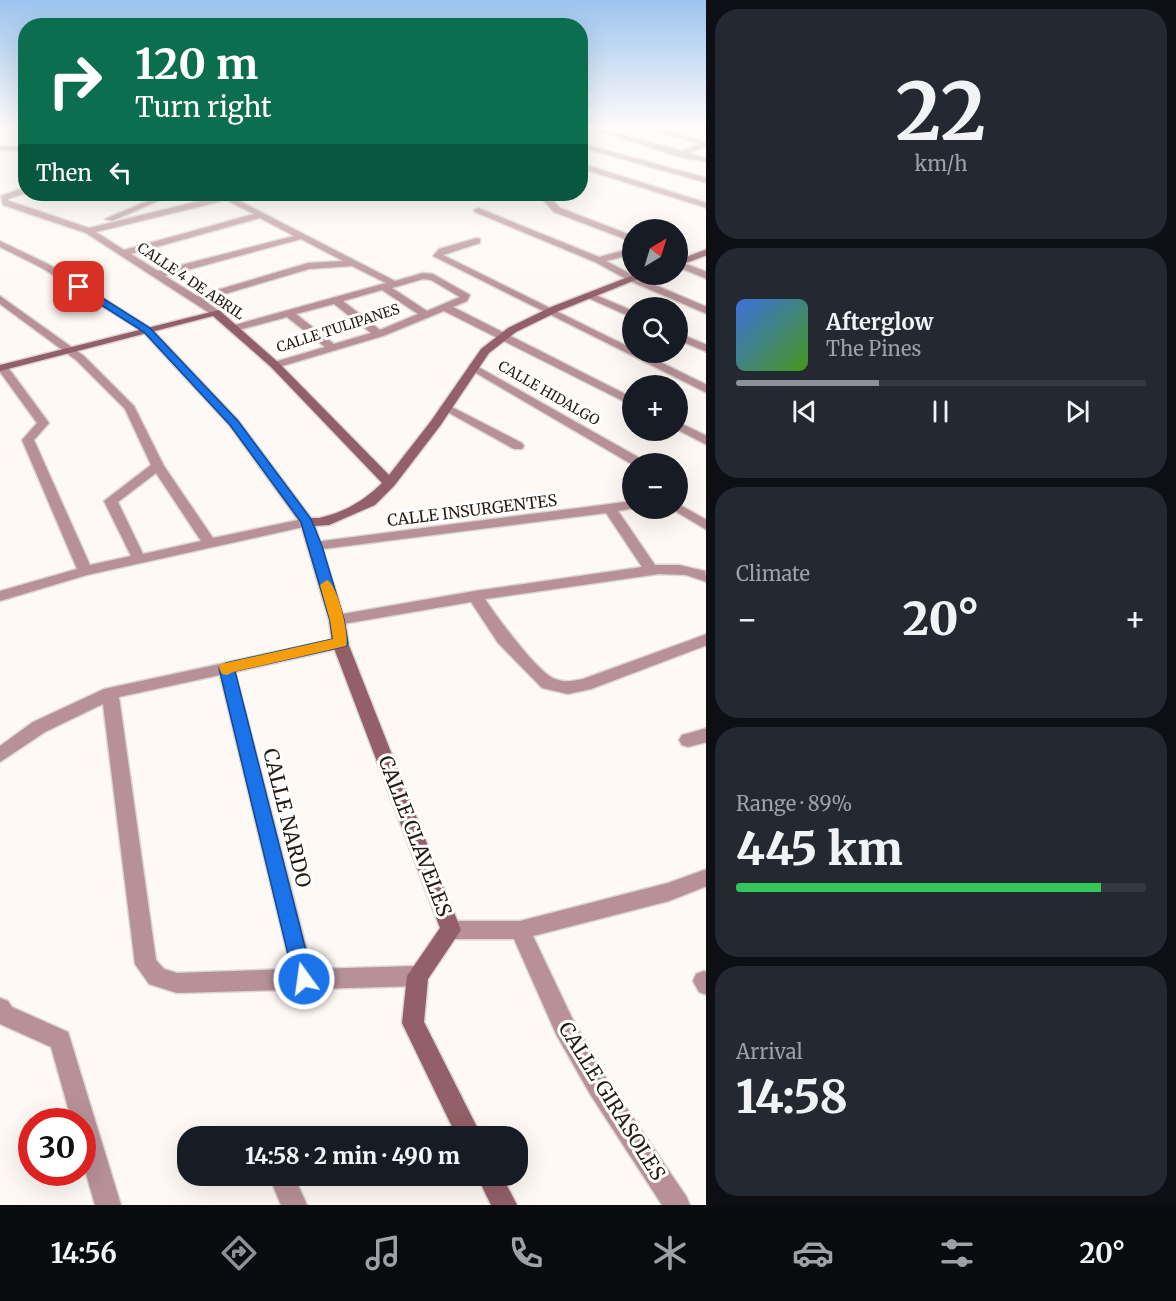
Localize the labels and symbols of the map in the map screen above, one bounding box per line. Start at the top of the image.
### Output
north arrow [622,219,688,285]
street label: CALLE 4 DE ABRIL [134,238,248,324]
pin [53,261,104,312]
street label: CALLE TULIPANES [274,300,402,356]
street label: CALLE HIDALGO [495,357,603,429]
street label: CALLE INSURGENTES [386,490,558,530]
street label: CALLE NARDO [258,746,317,890]
street label: CALLE CLAVELES [373,752,458,920]
position arrow [272,947,336,1011]
street label: CALLE GIRASOLES [554,1017,671,1185]
speed limit sign: 30 [18,1108,96,1186]

